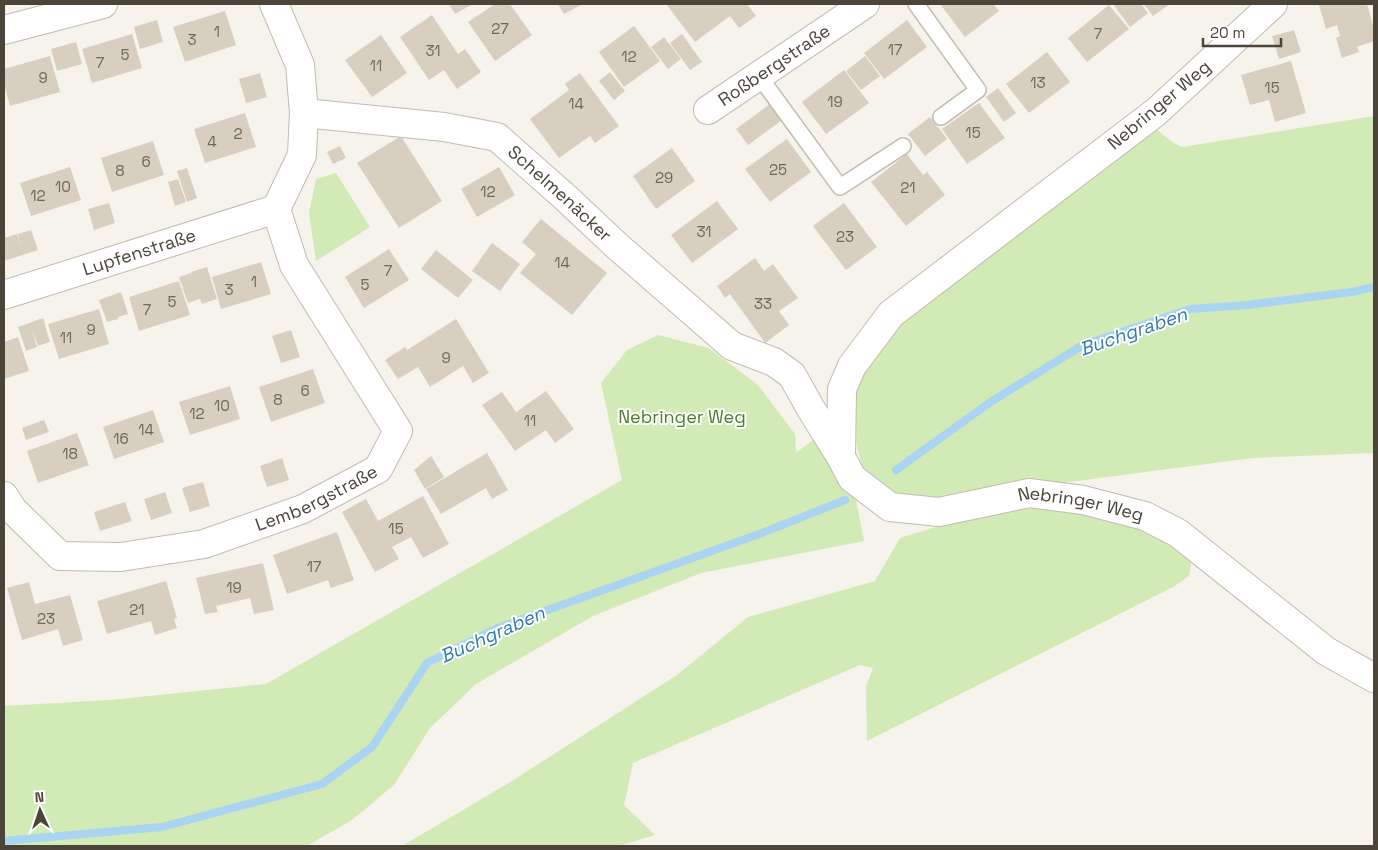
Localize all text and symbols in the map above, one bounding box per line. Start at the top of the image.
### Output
scale bar [1203,15,1280,47]
house number: 27 [491,19,509,38]
street label: Roßbergstraße [714,19,835,111]
house number: 1 [214,22,220,41]
text: 20 m [1210,23,1245,42]
house number: 7 [1094,24,1102,43]
house number: 3 [187,30,197,49]
house number: 17 [888,40,902,59]
house number: 31 [425,41,441,60]
house number: 5 [121,45,130,64]
house number: 12 [621,47,637,66]
house number: 7 [96,53,104,72]
street label: Nebringer Weg [1102,55,1215,154]
house number: 11 [370,56,382,75]
house number: 9 [38,68,48,87]
house number: 13 [1030,73,1046,92]
house number: 15 [1264,78,1280,97]
house number: 19 [827,92,843,111]
house number: 14 [568,94,584,113]
house number: 15 [965,123,981,142]
house number: 2 [233,124,243,143]
house number: 4 [207,132,217,151]
street label: Schelmenäcker [503,140,617,246]
house number: 6 [141,152,151,171]
house number: 25 [769,160,787,179]
house number: 8 [115,161,125,180]
house number: 29 [655,168,673,187]
house number: 10 [55,177,71,196]
house number: 21 [900,178,916,197]
house number: 12 [480,182,496,201]
house number: 12 [30,186,46,205]
house number: 31 [696,222,712,241]
street label: Lupfenstraße [80,223,199,280]
house number: 23 [836,227,854,246]
house number: 14 [554,253,570,272]
house number: 7 [384,261,392,280]
house number: 1 [251,272,257,291]
house number: 5 [361,275,370,294]
house number: 3 [224,280,234,299]
house number: 5 [168,292,177,311]
house number: 33 [754,294,772,313]
house number: 7 [143,300,151,319]
water label: Buchgraben [1076,301,1191,362]
house number: 9 [86,320,96,339]
house number: 11 [60,328,72,347]
house number: 9 [441,348,451,367]
house number: 6 [300,381,310,400]
house number: 8 [273,390,283,409]
house number: 10 [214,396,230,415]
house number: 12 [189,404,205,423]
park label: Nebringer Weg [618,405,746,428]
house number: 11 [524,411,536,430]
house number: 14 [138,420,154,439]
house number: 16 [113,429,129,448]
house number: 18 [62,444,78,463]
street label: Lembergstraße [252,459,381,536]
street label: Nebringer Weg [1016,481,1146,526]
house number: 15 [388,519,404,538]
house number: 17 [307,557,321,576]
house number: 19 [226,578,242,597]
house number: 21 [129,600,145,619]
water label: Buchgraben [436,600,549,669]
house number: 23 [37,609,55,628]
north arrow [15,785,65,835]
text: N [34,788,44,806]

